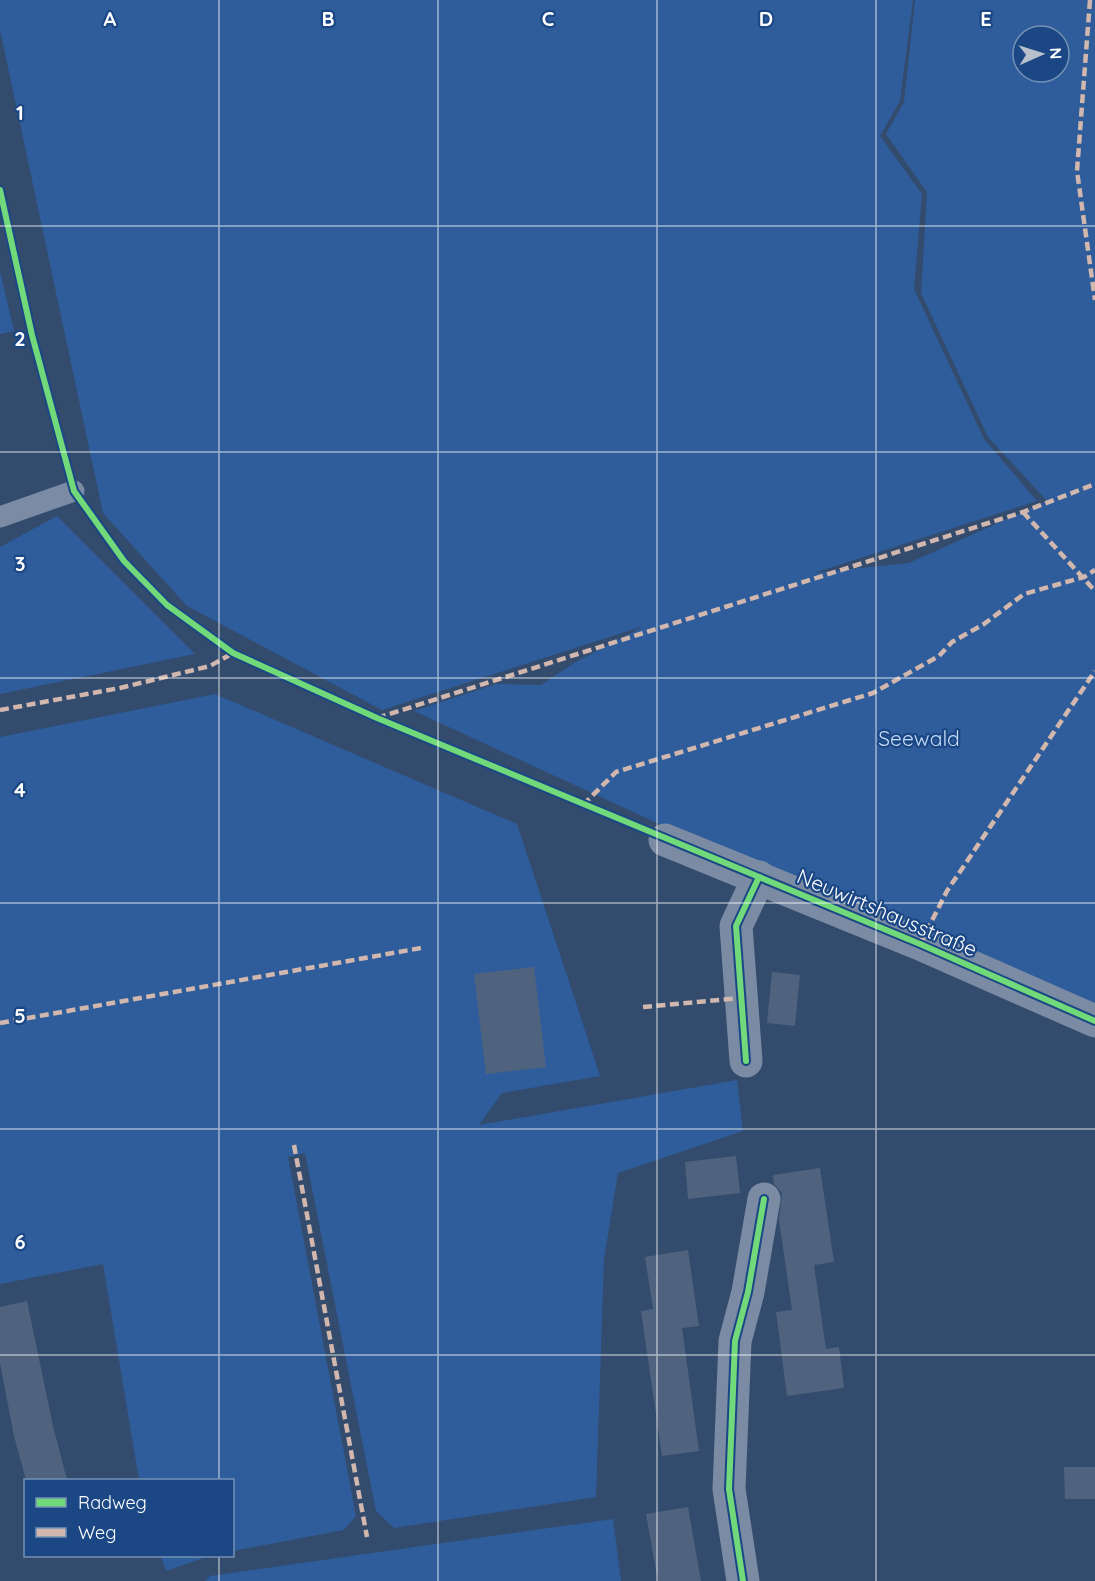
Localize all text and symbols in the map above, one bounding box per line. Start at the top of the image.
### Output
text: A [104,6,117,31]
text: B [321,6,335,31]
text: C [542,6,555,31]
text: D [759,6,773,31]
text: E [980,6,992,31]
north arrow [1011,24,1071,84]
text: N [1046,47,1066,60]
text: 1 [16,100,24,125]
text: 2 [14,326,26,351]
text: 3 [15,551,25,576]
park label: Seewald [878,725,960,751]
text: 4 [14,777,26,802]
street label: Neuwirtshausstraße [793,862,981,962]
text: 5 [14,1003,26,1028]
text: 6 [14,1229,26,1254]
legend [24,1479,234,1557]
text: Radweg [78,1491,147,1514]
text: Weg [78,1521,116,1544]

